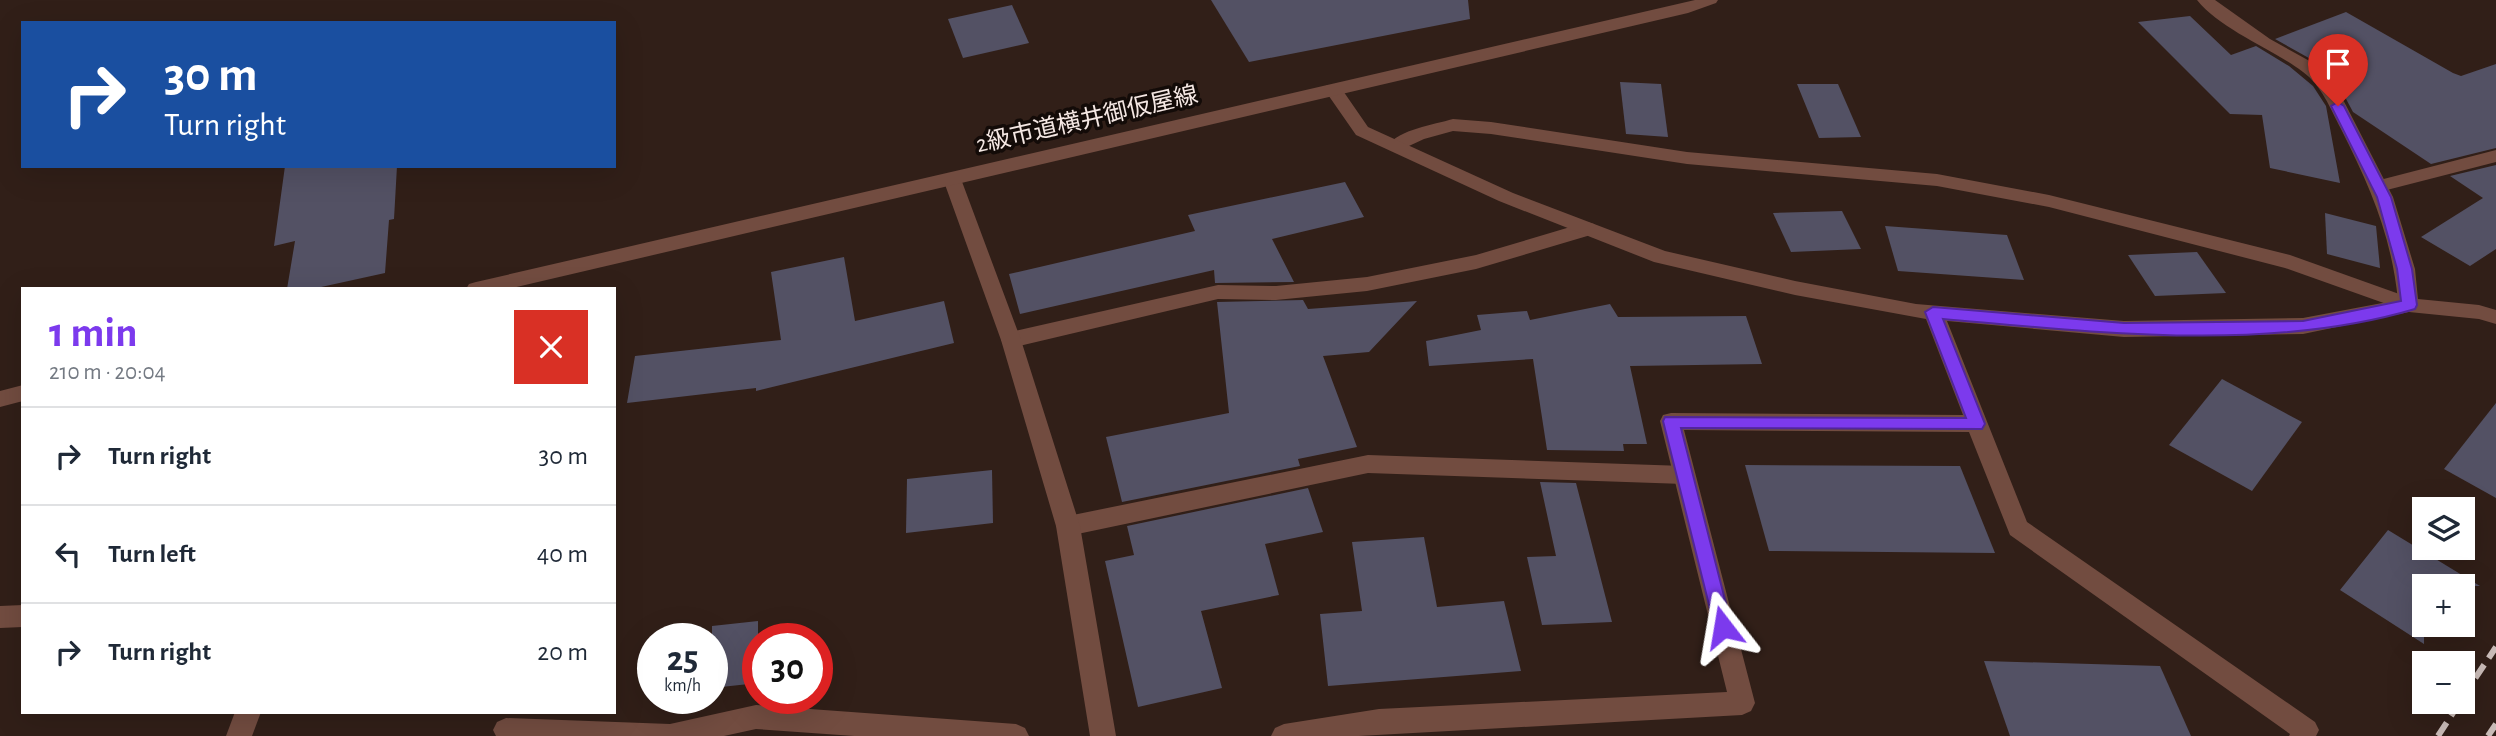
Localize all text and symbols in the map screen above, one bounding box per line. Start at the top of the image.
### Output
pin [2308,34,2368,106]
icon: arrive [2319,45,2357,83]
icon: right [49,49,140,140]
text: 30 m [164,51,258,100]
street label: 2級市道横井御仮屋線 [973,81,1200,157]
text: Turn right [164,109,286,141]
button: close [514,310,588,384]
text: 1 min [49,312,138,354]
text: 210 m · 20:04 [49,361,166,384]
icon: right [49,437,87,475]
text: Turn right [108,443,211,469]
text: 30 m [538,443,588,469]
map controls [2412,497,2475,714]
button: layers [2412,497,2475,560]
icon: left [49,535,87,573]
text: Turn left [108,541,196,567]
text: 40 m [537,541,588,567]
button: + [2412,574,2475,637]
position arrow [1686,590,1760,664]
speed limit sign: 30 [742,623,833,714]
icon: right [49,633,87,671]
text: Turn right [108,639,211,665]
text: 20 m [537,639,588,665]
text: 25 [667,642,698,677]
button: − [2412,651,2475,714]
text: km/h [664,677,701,695]

